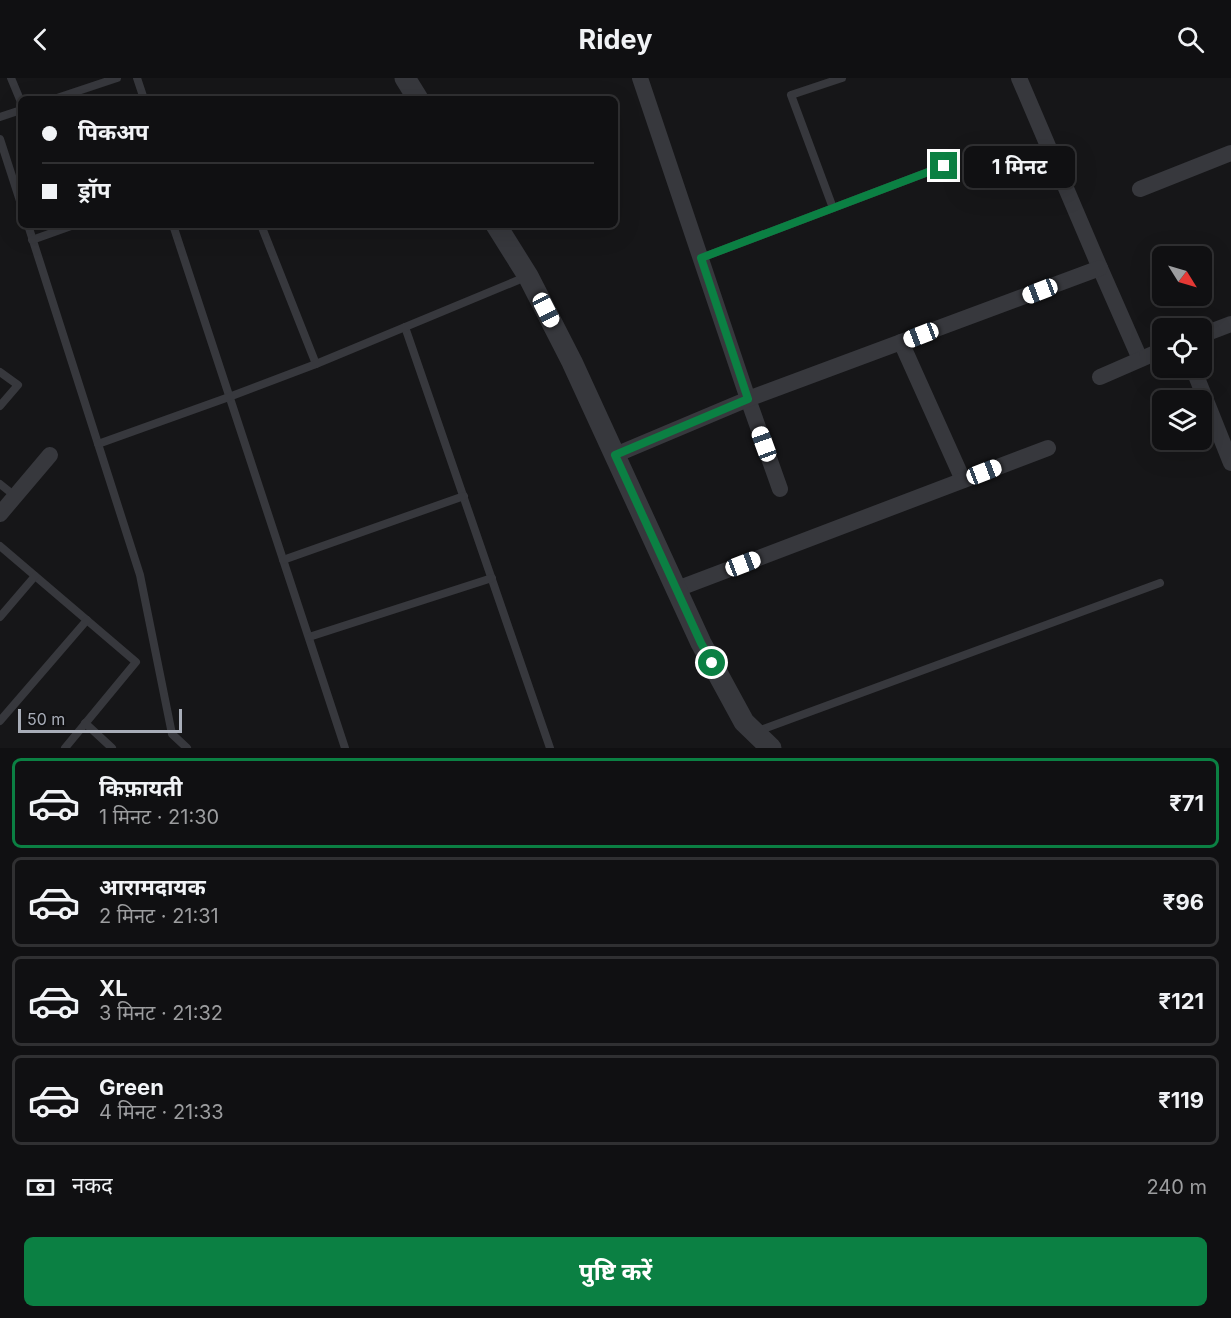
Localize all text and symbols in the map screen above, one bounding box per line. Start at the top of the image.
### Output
icon: back [24,23,57,56]
text: Ridey [579,23,652,56]
icon: search [1174,23,1207,56]
text: पिकअप [78,119,149,145]
callout: 1 मिनट [965,145,1076,187]
route end [930,152,957,179]
text: 1 मिनट [992,155,1047,179]
text: ड्रॉप [78,177,111,203]
north arrow [1152,246,1212,306]
map controls [1152,246,1212,450]
car [1020,276,1060,306]
car [530,290,562,330]
button: locate [1152,318,1212,378]
car [901,320,941,350]
button: layers [1152,390,1212,450]
car [749,424,779,464]
car [964,457,1004,487]
car [723,549,763,579]
route start [698,649,725,676]
scale bar [18,706,182,734]
text: 50 m [27,709,65,729]
text: किफ़ायती [99,775,183,801]
icon: car [27,776,81,830]
text: ₹71 [1169,790,1204,816]
text: 1 मिनट · 21:30 [99,805,219,829]
text: आरामदायक [99,874,206,900]
icon: car [27,875,81,929]
text: ₹96 [1163,889,1204,915]
text: 2 मिनट · 21:31 [99,904,219,928]
icon: car [27,974,81,1028]
text: XL [99,975,128,1001]
text: ₹121 [1159,988,1204,1014]
text: 3 मिनट · 21:32 [99,1001,223,1025]
icon: car [27,1073,81,1127]
text: Green [99,1074,164,1100]
text: ₹119 [1158,1087,1204,1113]
text: 4 मिनट · 21:33 [99,1100,224,1124]
icon: cash [24,1171,57,1204]
text: नकद [72,1172,113,1198]
text: 240 m [1146,1175,1207,1199]
button: पुष्टि करें [24,1237,1207,1306]

